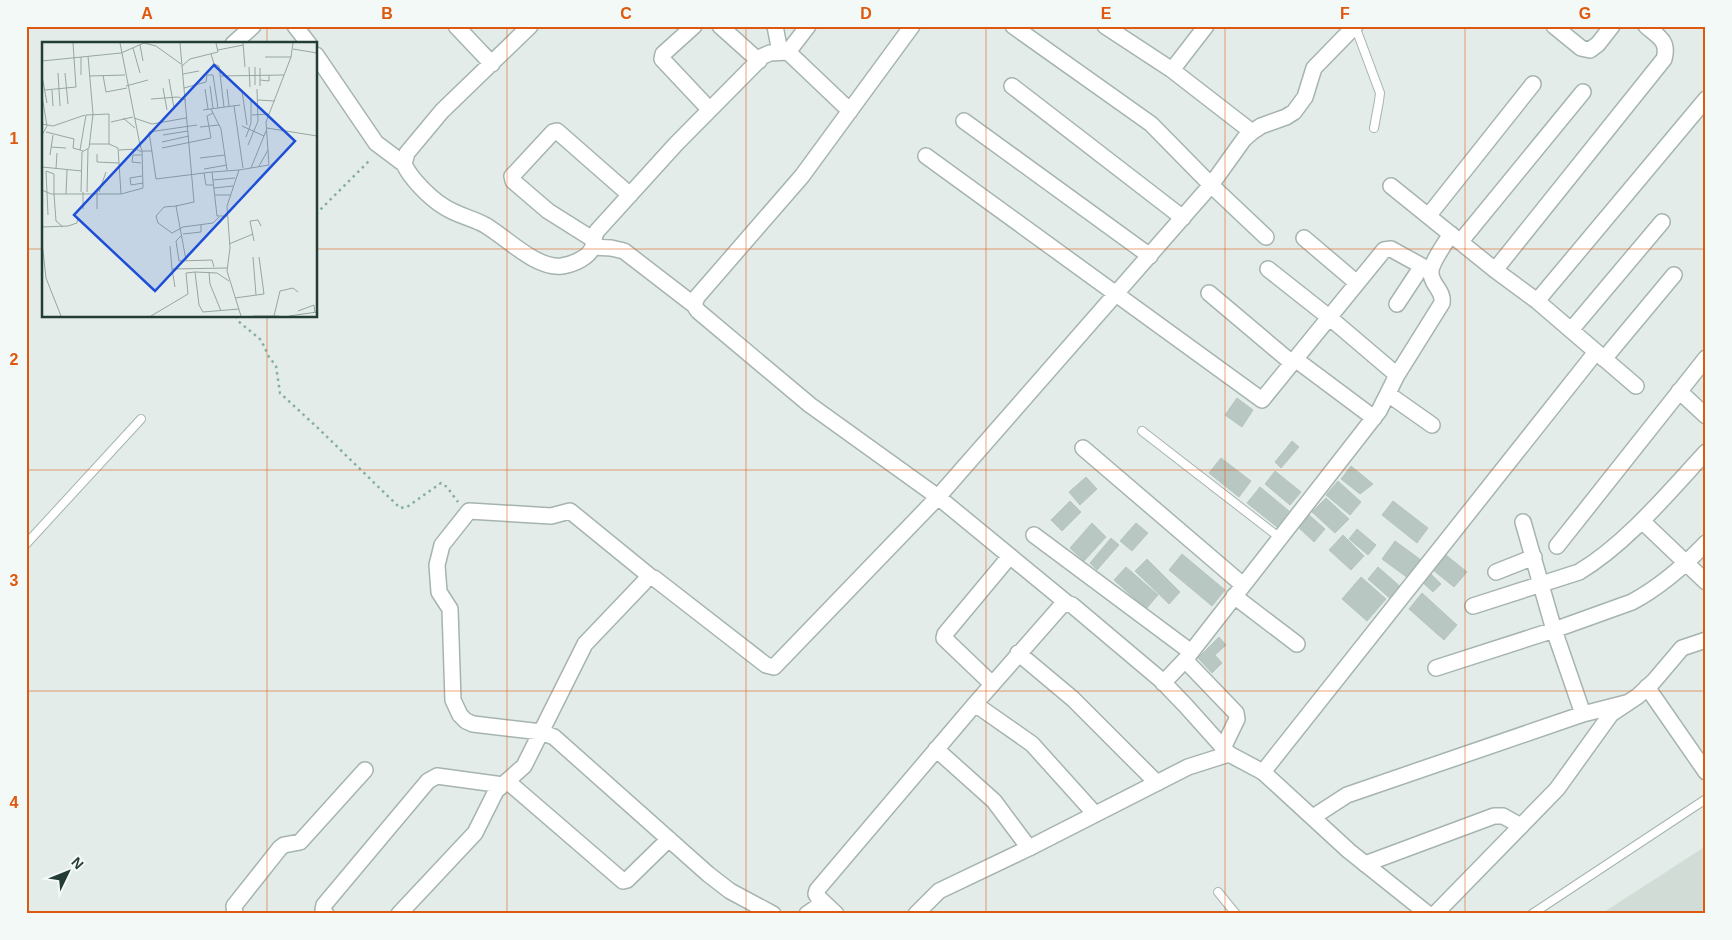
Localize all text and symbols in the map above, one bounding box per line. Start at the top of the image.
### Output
text: A [141,5,153,22]
text: B [381,5,393,22]
text: C [620,5,632,22]
text: D [860,5,872,22]
text: E [1101,5,1112,22]
text: F [1340,5,1350,22]
text: G [1579,5,1591,22]
inset map [42,42,318,318]
text: 1 [10,130,19,147]
text: 2 [10,351,19,368]
text: 3 [10,572,19,589]
text: 4 [10,794,19,811]
north arrow [42,848,92,898]
text: N [68,854,87,872]

